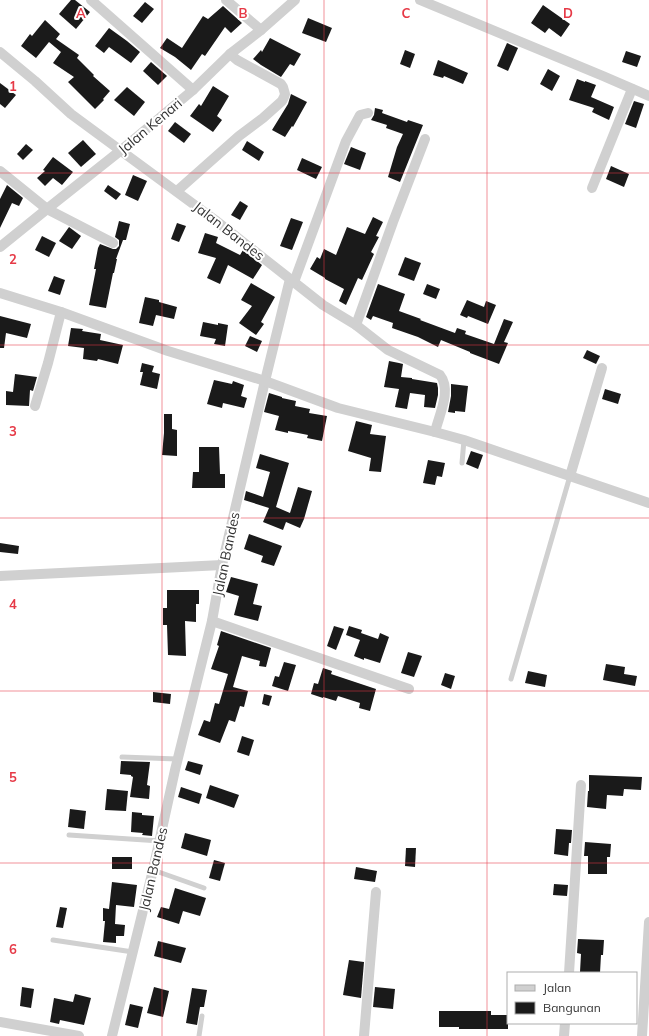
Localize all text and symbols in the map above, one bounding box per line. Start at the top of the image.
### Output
text: A [76,5,86,21]
text: B [239,5,248,21]
text: C [402,5,411,21]
text: D [563,5,573,21]
text: 1 [9,78,17,94]
street label: Jalan Kenari [114,94,186,158]
street label: Jalan Bandes [190,198,268,264]
text: 2 [9,251,17,267]
text: 3 [9,423,17,439]
street label: Jalan Bandes [208,510,244,598]
text: 4 [9,596,17,612]
text: 5 [9,769,17,785]
street label: Jalan Bandes [135,825,171,913]
text: 6 [9,941,17,957]
legend [507,972,637,1024]
text: Jalan [543,980,571,995]
text: Bangunan [543,1000,601,1015]

